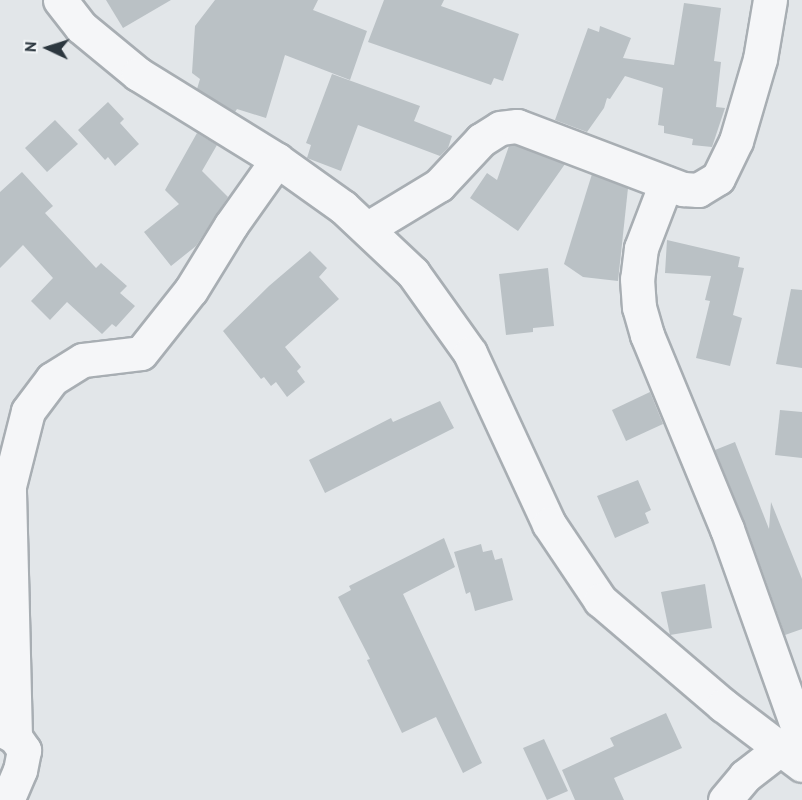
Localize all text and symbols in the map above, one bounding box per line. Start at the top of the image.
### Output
north arrow [18,18,78,78]
text: N [20,41,40,53]

